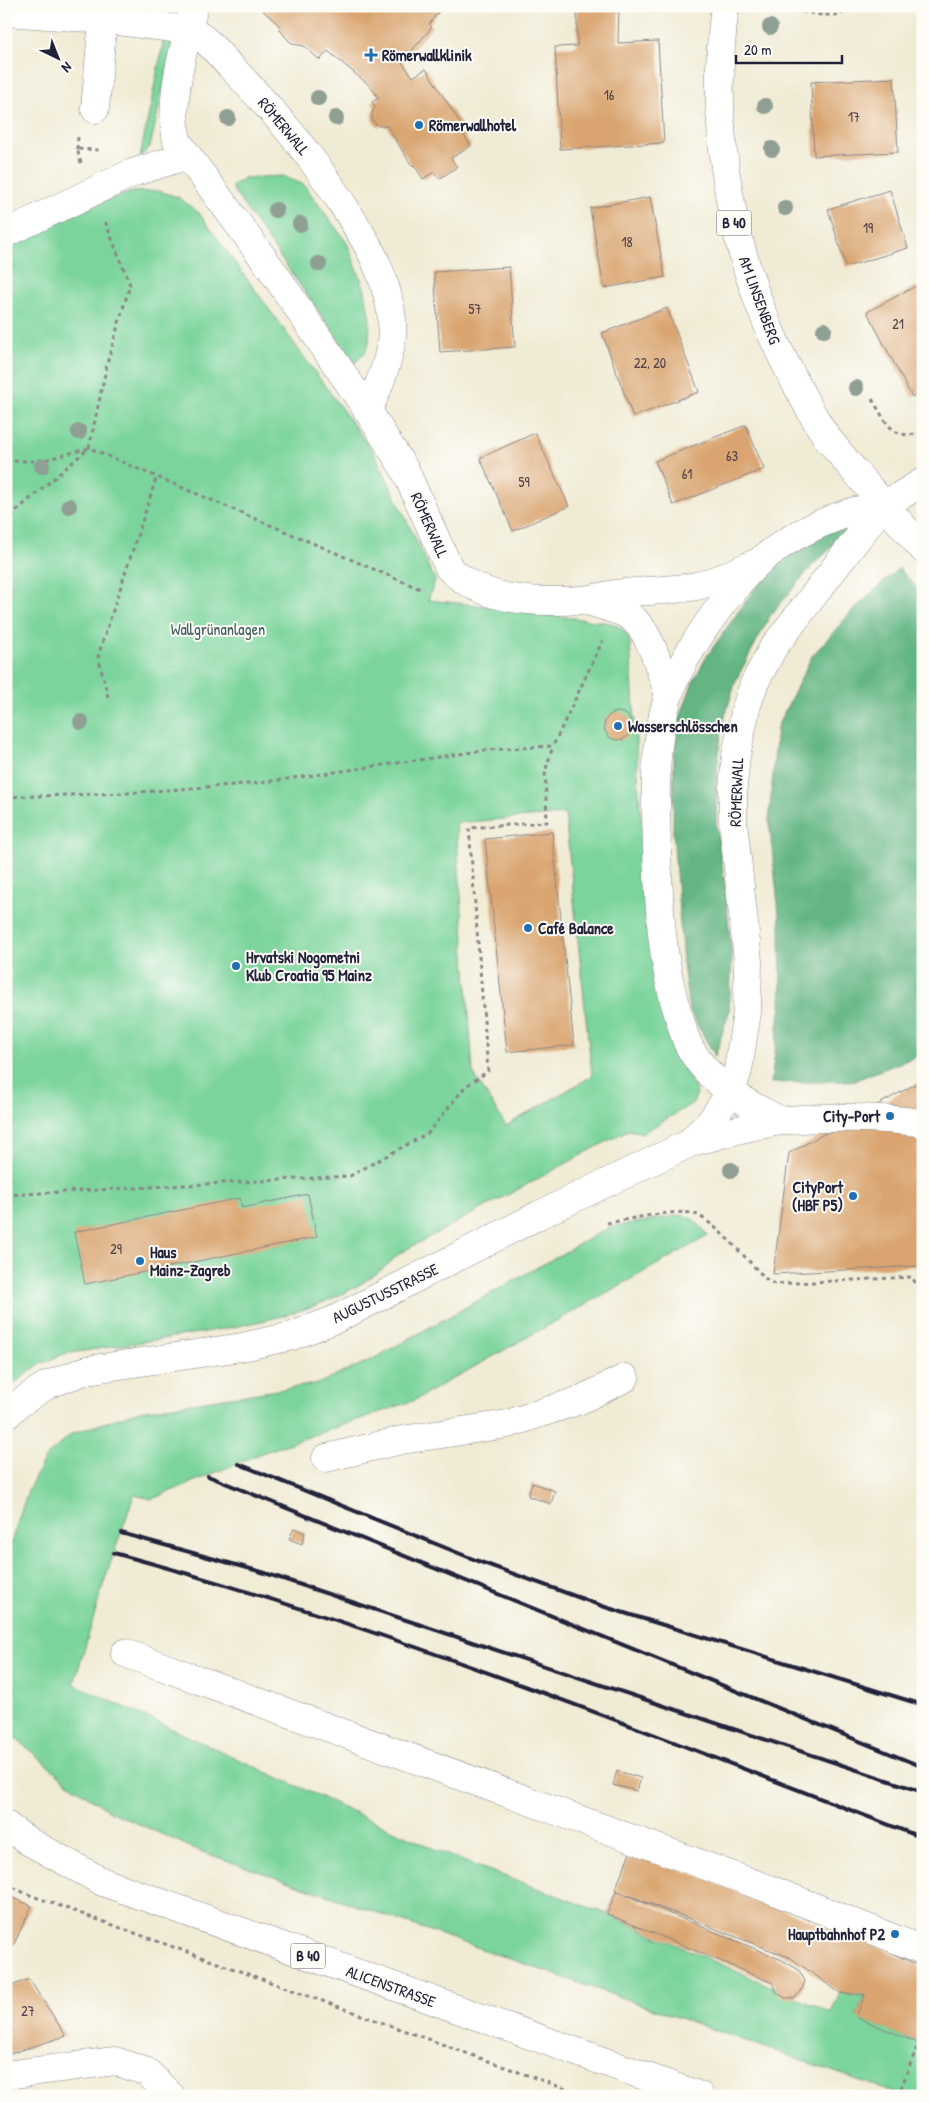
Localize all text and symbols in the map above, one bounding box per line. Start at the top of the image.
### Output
north arrow [32,32,82,82]
scale bar [736,32,843,64]
text: 20 m [744,39,771,60]
place label: Römerwallklinik [382,44,472,66]
marker: Römerwallklinik [364,48,378,62]
text: N [58,58,76,78]
house number: 16 [604,85,615,104]
street label: RÖMERWALL [253,92,315,160]
house number: 17 [848,107,860,126]
place label: Römerwallhotel [429,114,517,136]
marker: Römerwallhotel [413,119,425,131]
road number: B 40 [716,210,752,236]
house number: 19 [863,218,873,237]
house number: 18 [621,232,633,251]
street label: AM LINSENBERG [734,253,786,347]
house number: 57 [469,299,481,318]
house number: 21 [892,314,904,333]
house number: 22, 20 [634,353,666,372]
house number: 63 [726,446,738,465]
house number: 61 [682,464,692,483]
house number: 59 [518,472,530,491]
street label: RÖMERWALL [406,489,454,561]
park label: Wallgrünanlagen [171,618,265,640]
place label: Wasserschlösschen [628,715,738,737]
marker: Wasserschlösschen [612,720,624,732]
street label: RÖMERWALL [724,757,748,827]
place label: Café Balance [538,917,614,939]
marker: Café Balance [522,922,534,934]
place label: Hrvatski Nogometni Klub Croatia 95 Mainz [246,946,372,986]
marker: Hrvatski Nogometni Klub Croatia 95 Mainz [230,960,242,972]
place label: City-Port [823,1105,880,1128]
marker: City-Port [884,1110,896,1122]
place label: CityPort (HBF P5) [792,1176,843,1216]
marker: CityPort (HBF P5) [847,1190,859,1202]
house number: 29 [110,1239,122,1258]
place label: Haus Mainz-Zagreb [150,1241,231,1282]
marker: Haus Mainz-Zagreb [134,1255,146,1267]
street label: AUGUSTUSSTRASSE [328,1258,442,1328]
place label: Hauptbahnhof P2 [788,1923,886,1946]
marker: Hauptbahnhof P2 [889,1928,901,1940]
road number: B 40 [290,1944,326,1968]
street label: ALICENSTRASSE [343,1960,439,2012]
house number: 27 [21,2001,35,2020]

